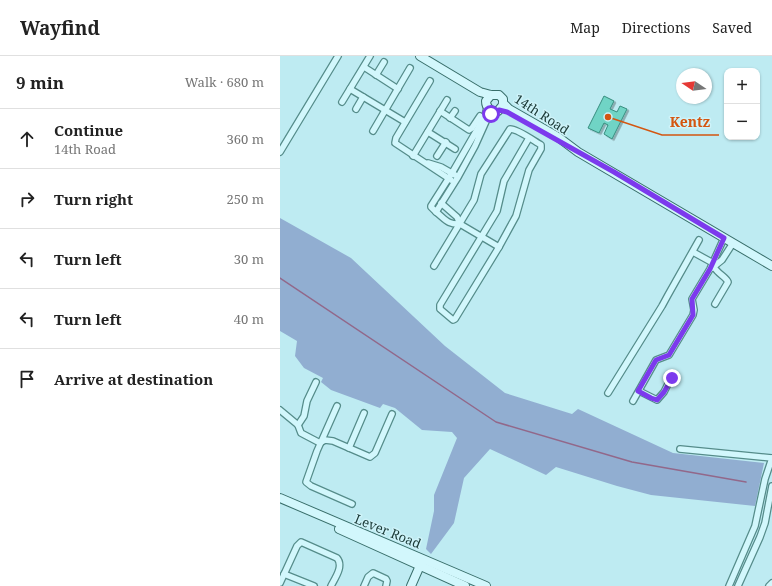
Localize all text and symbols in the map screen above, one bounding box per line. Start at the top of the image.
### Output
text: Wayfind [20,15,100,41]
text: Map [570,18,600,37]
text: Directions [622,18,690,37]
text: Saved [712,18,752,37]
north arrow [676,68,712,104]
map controls [724,68,760,140]
button: + [724,68,760,104]
text: 9 min [16,71,64,94]
text: Walk · 680 m [185,73,264,91]
street label: 14th Road [511,90,573,138]
button: − [724,104,760,140]
route start [482,105,500,123]
callout: Kentz [662,109,719,135]
text: Kentz [670,112,710,131]
text: Continue [54,120,123,140]
icon: ahead [16,128,38,150]
text: 360 m [227,130,264,148]
text: 14th Road [54,140,116,158]
icon: right [16,188,38,210]
text: Turn right [54,189,133,209]
text: 250 m [227,190,264,208]
icon: left [16,248,38,270]
text: Turn left [54,249,122,269]
text: 30 m [234,250,264,268]
icon: left [16,308,38,330]
text: Turn left [54,309,122,329]
text: 40 m [234,310,264,328]
icon: arrive [16,368,38,390]
text: Arrive at destination [54,369,213,389]
route end [663,369,681,387]
street label: Lever Road [352,509,424,553]

